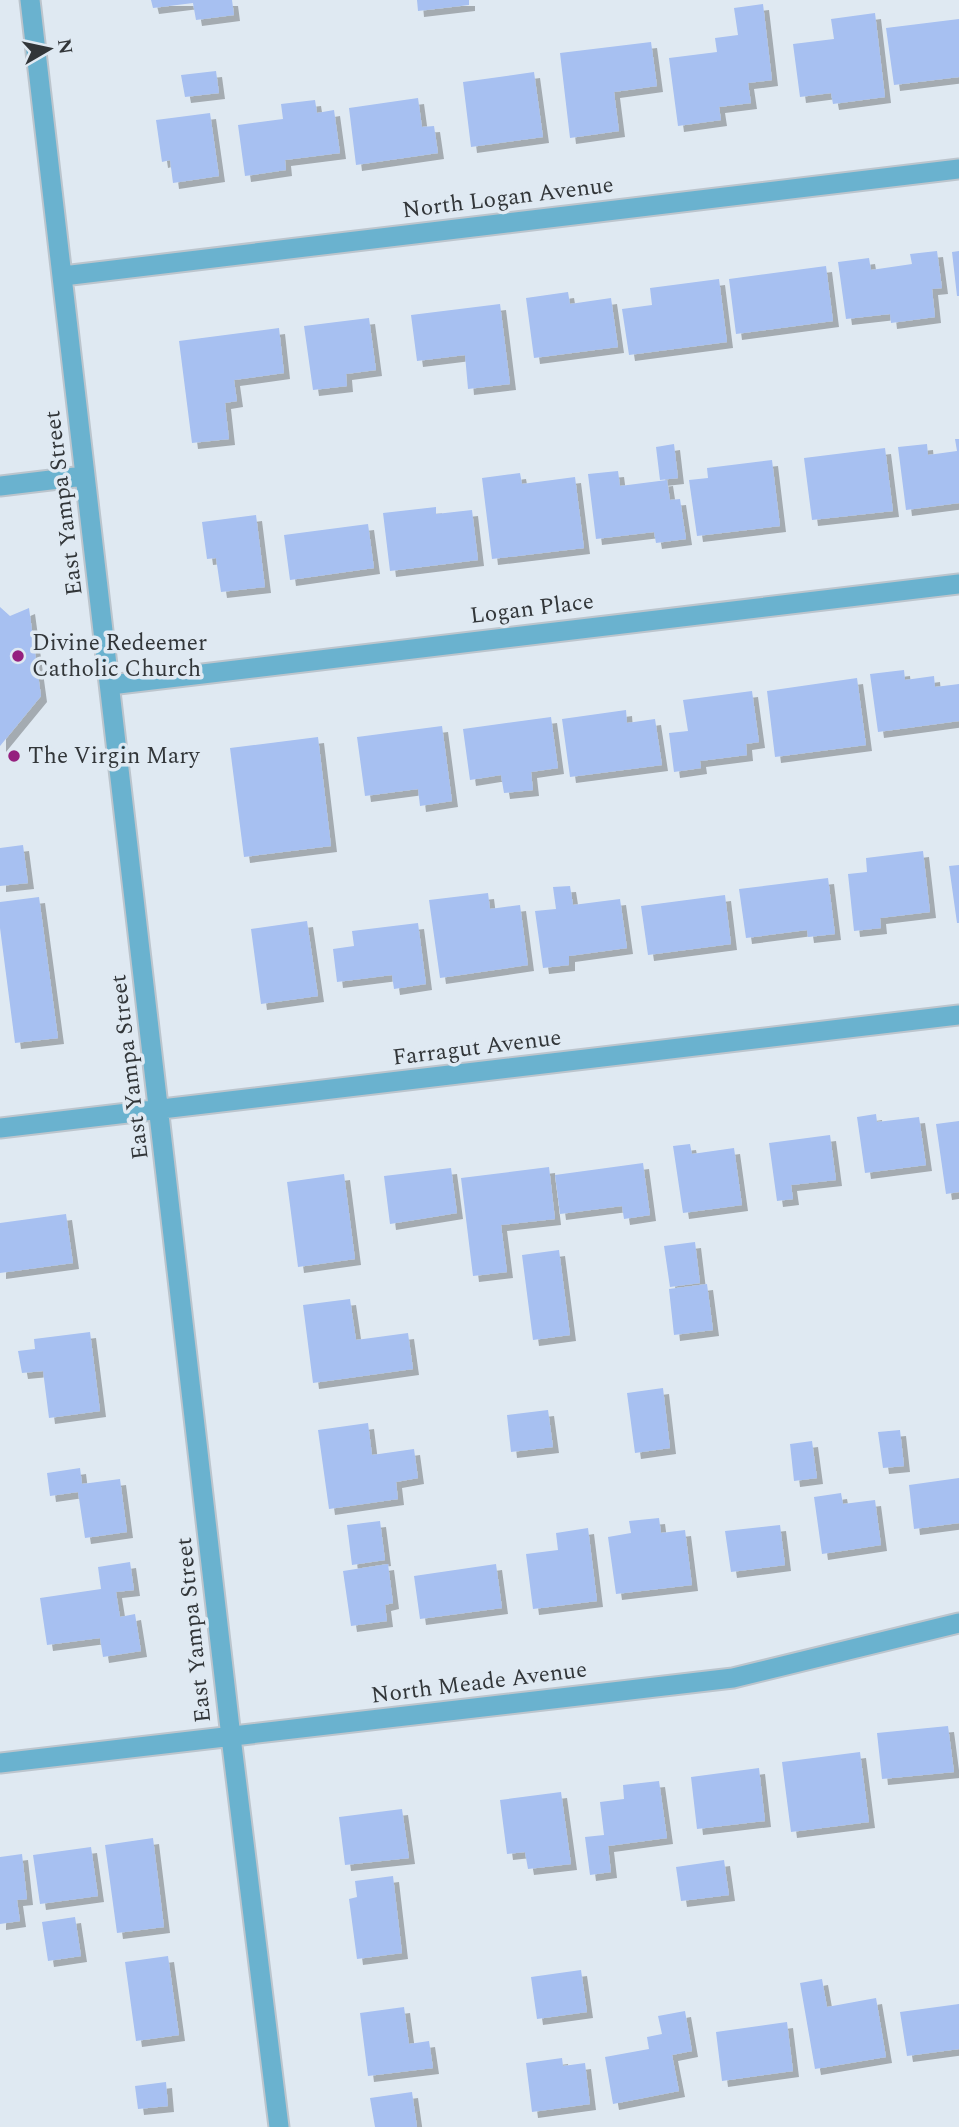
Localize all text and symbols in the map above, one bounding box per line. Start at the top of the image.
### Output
north arrow [14,14,84,84]
text: N [49,37,80,57]
street label: North Logan Avenue [400,168,616,228]
street label: East Yampa Street [35,408,93,598]
street label: Logan Place [468,584,596,634]
place label: Divine Redeemer Catholic Church [32,626,207,687]
marker: Divine Redeemer Catholic Church [10,648,26,664]
place label: The Virgin Mary [28,739,200,774]
marker: The Virgin Mary [6,748,22,764]
street label: East Yampa Street [101,972,159,1162]
street label: Farragut Avenue [391,1020,563,1076]
street label: East Yampa Street [167,1536,221,1724]
street label: North Meade Avenue [369,1652,589,1714]

